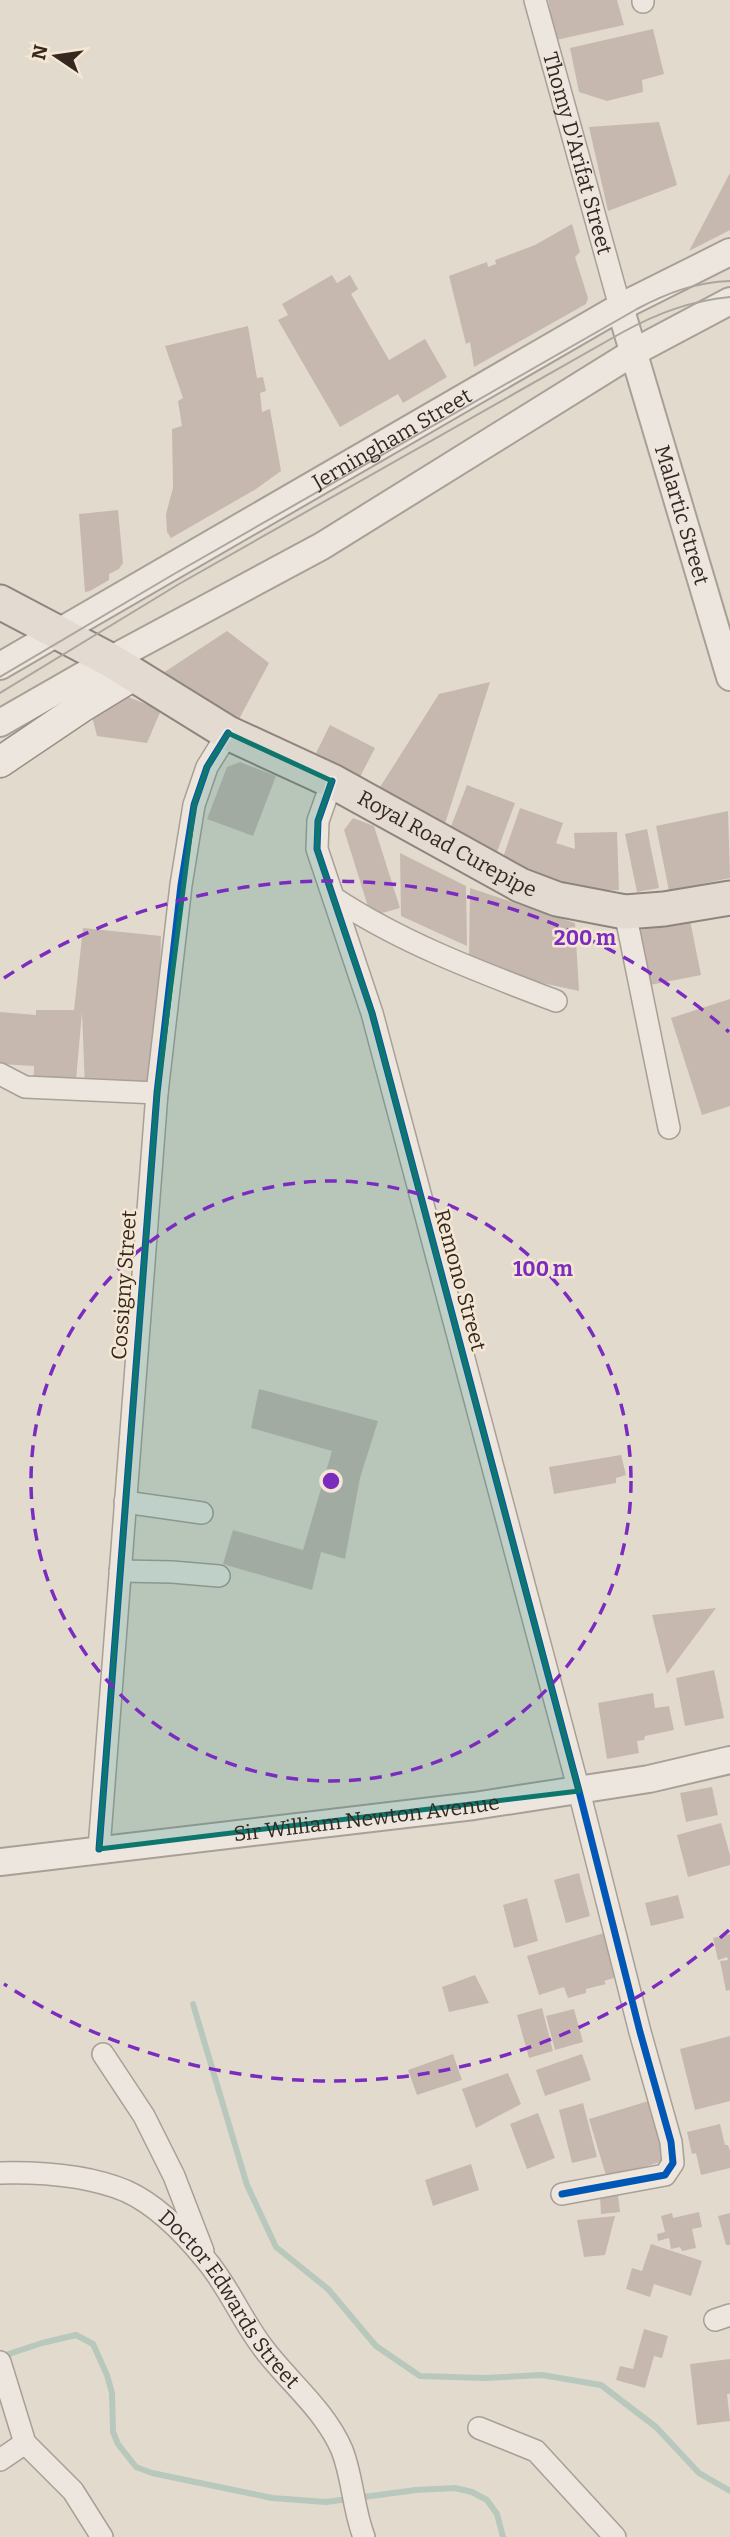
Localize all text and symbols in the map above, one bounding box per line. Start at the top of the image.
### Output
north arrow [21,21,91,91]
text: N [27,42,53,62]
street label: Thomy D'Arifat Street [537,49,618,258]
street label: Jerningham Street [307,383,477,496]
street label: Malartic Street [649,442,715,588]
street label: Royal Road Curepipe [353,785,540,903]
text: 200 m [554,925,616,951]
street label: Remono Street [429,1206,492,1354]
street label: Cossigny Street [106,1209,142,1361]
text: 100 m [513,1256,573,1282]
centre of rings [319,1469,343,1493]
street label: Sir William Newton Avenue [232,1789,501,1847]
street label: Doctor Edwards Street [153,2204,305,2394]

